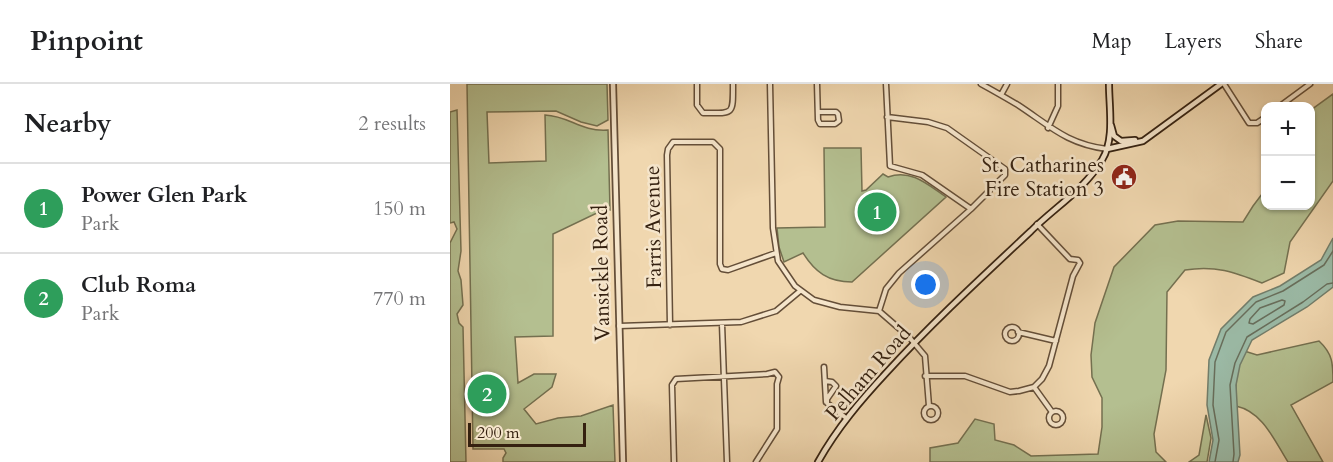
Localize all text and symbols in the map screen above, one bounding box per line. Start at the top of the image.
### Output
text: Pinpoint [30,22,143,60]
text: Map [1092,27,1132,56]
text: Layers [1165,27,1222,56]
text: Share [1255,27,1303,56]
map controls [1261,102,1315,210]
button: + [1261,102,1315,156]
text: Nearby [24,106,112,141]
text: 2 results [358,110,426,137]
place label: St. Catharines Fire Station 3 [981,151,1104,204]
button: − [1261,156,1315,210]
public building icon: St. Catharines Fire Station 3 [1109,162,1139,192]
street label: Farris Avenue [638,165,669,289]
text: Power Glen Park [81,180,247,210]
pin: 1 [858,190,896,234]
text: 1 [38,195,49,222]
text: 150 m [373,195,426,222]
street label: Vansickle Road [586,204,617,342]
text: Park [81,210,119,237]
text: Club Roma [81,270,196,300]
your location [911,270,940,299]
text: 2 [38,285,49,312]
text: 770 m [373,285,426,312]
text: Park [81,300,119,327]
street label: Pelham Road [819,319,918,427]
pin: 2 [468,372,507,416]
scale bar [468,420,586,448]
text: 200 m [477,422,519,444]

